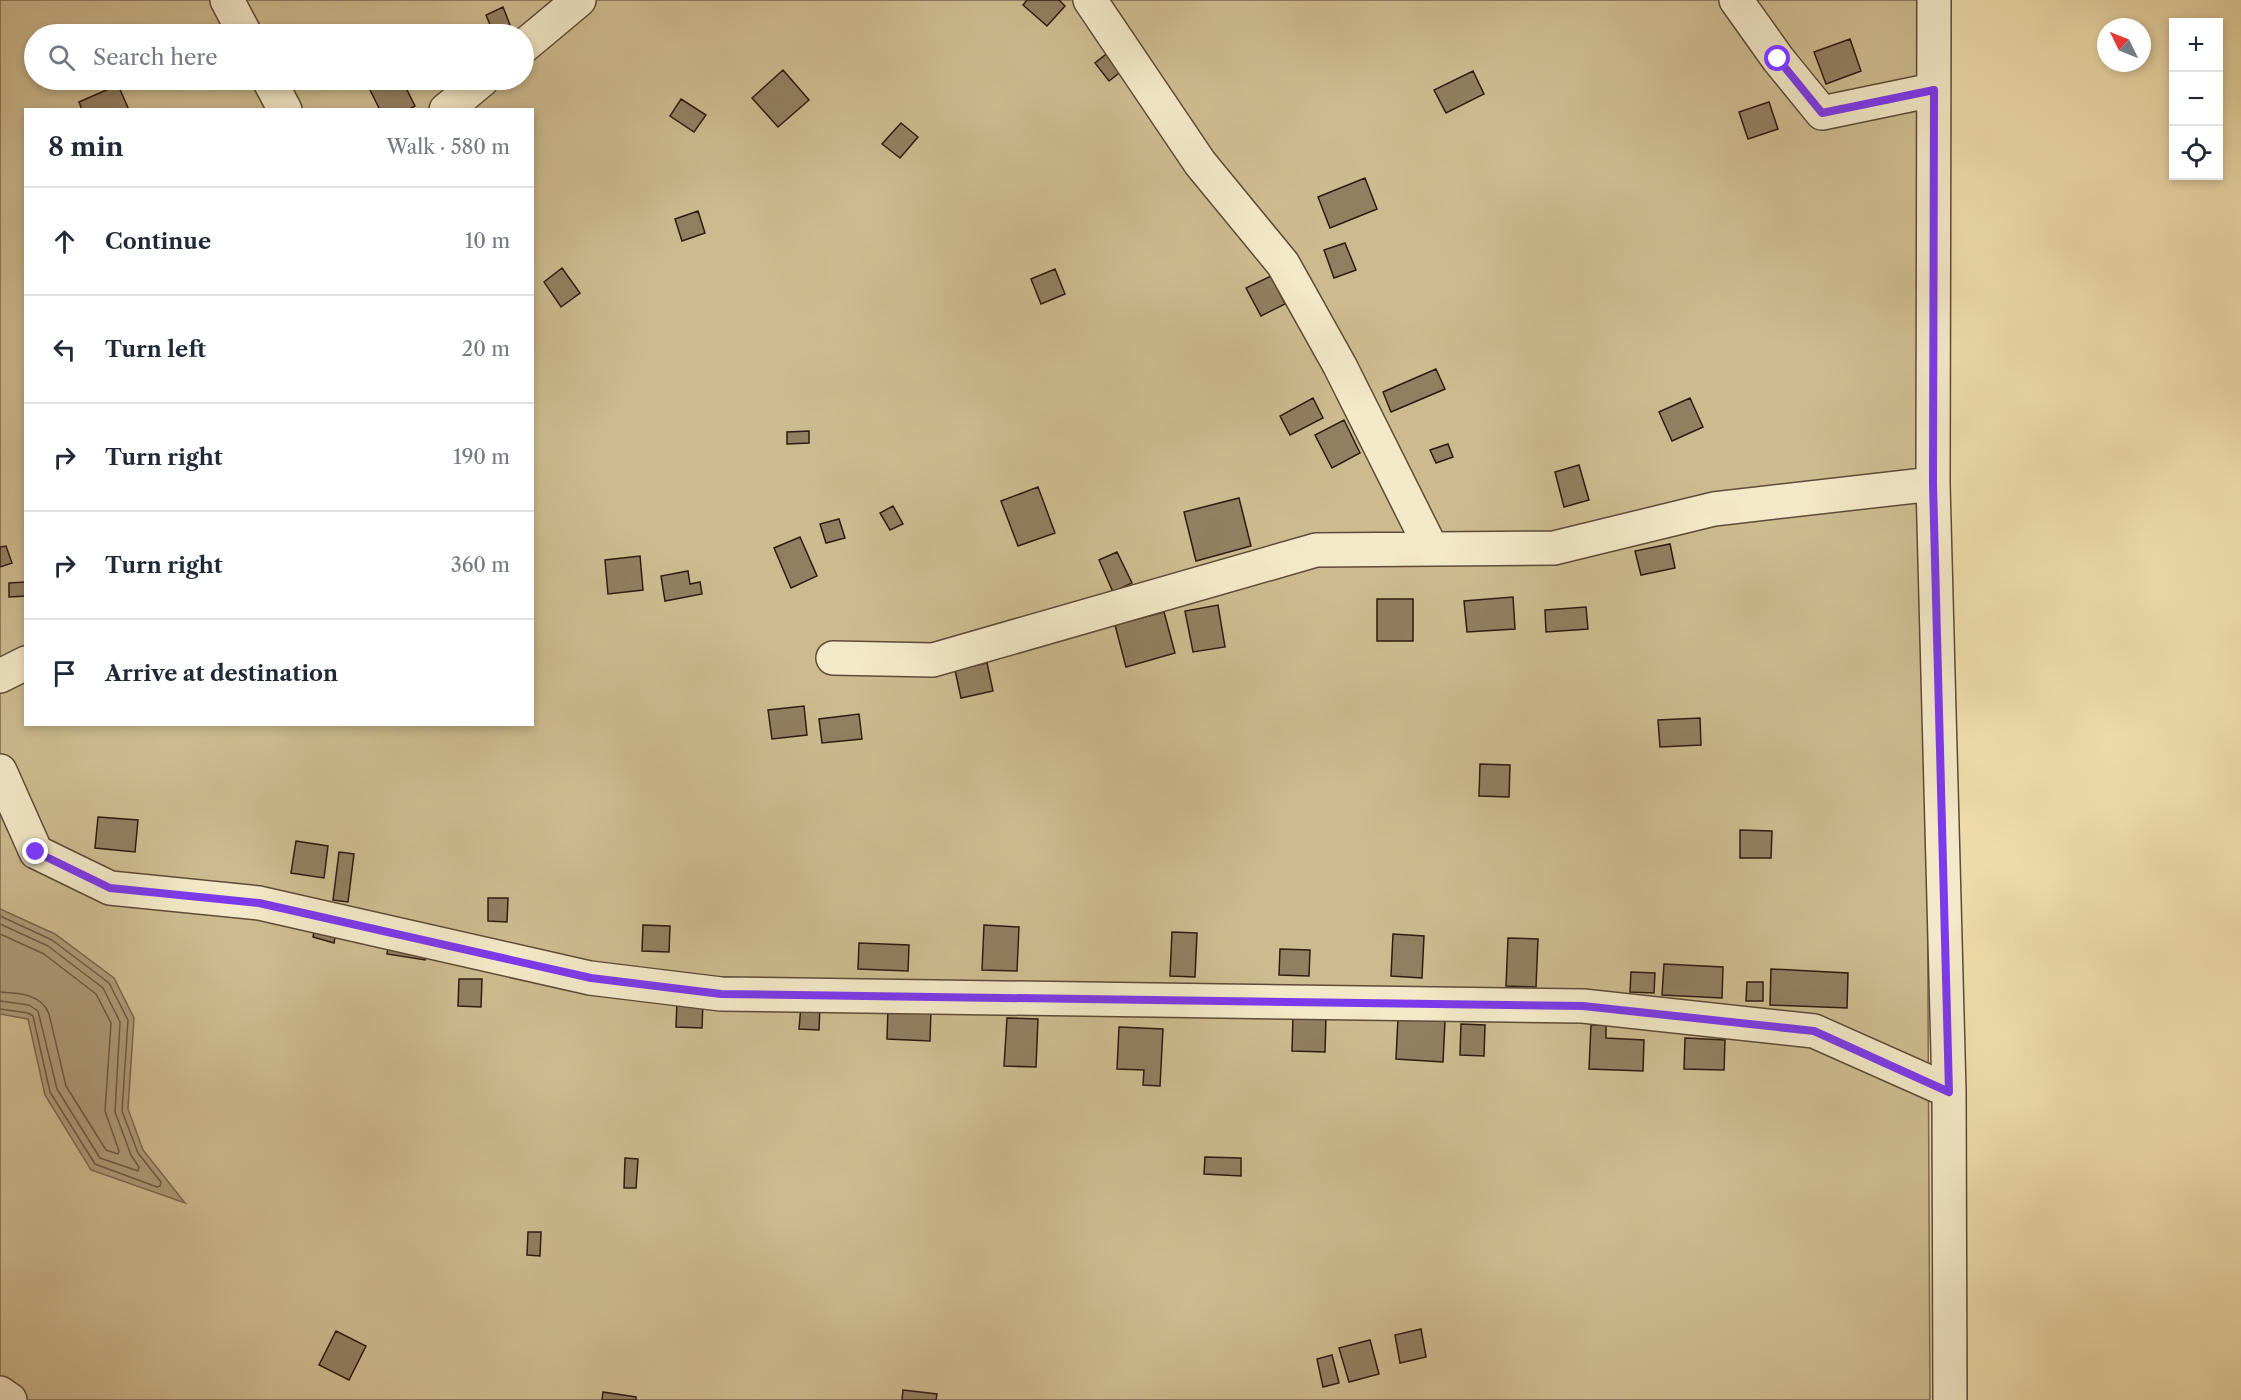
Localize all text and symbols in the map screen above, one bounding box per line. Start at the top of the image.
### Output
north arrow [2097,18,2151,72]
map controls [2169,18,2223,180]
button: + [2169,18,2223,72]
search box [24,24,534,90]
icon: search [45,41,78,74]
text: Search here [93,44,218,71]
route start [1764,45,1790,71]
button: − [2169,72,2223,126]
button: locate [2169,126,2223,180]
text: 8 min [48,131,124,163]
text: Walk · 580 m [387,135,510,159]
icon: ahead [48,225,81,258]
text: Continue [105,228,211,255]
text: 10 m [465,229,510,253]
icon: left [48,333,81,366]
text: Turn left [105,336,206,363]
text: 20 m [462,337,510,361]
icon: right [48,441,81,474]
text: Turn right [105,444,223,471]
text: 190 m [453,445,510,469]
icon: right [48,549,81,582]
text: Turn right [105,552,223,579]
text: 360 m [451,553,510,577]
icon: arrive [48,657,81,690]
text: Arrive at destination [105,660,338,687]
route end [22,838,48,864]

